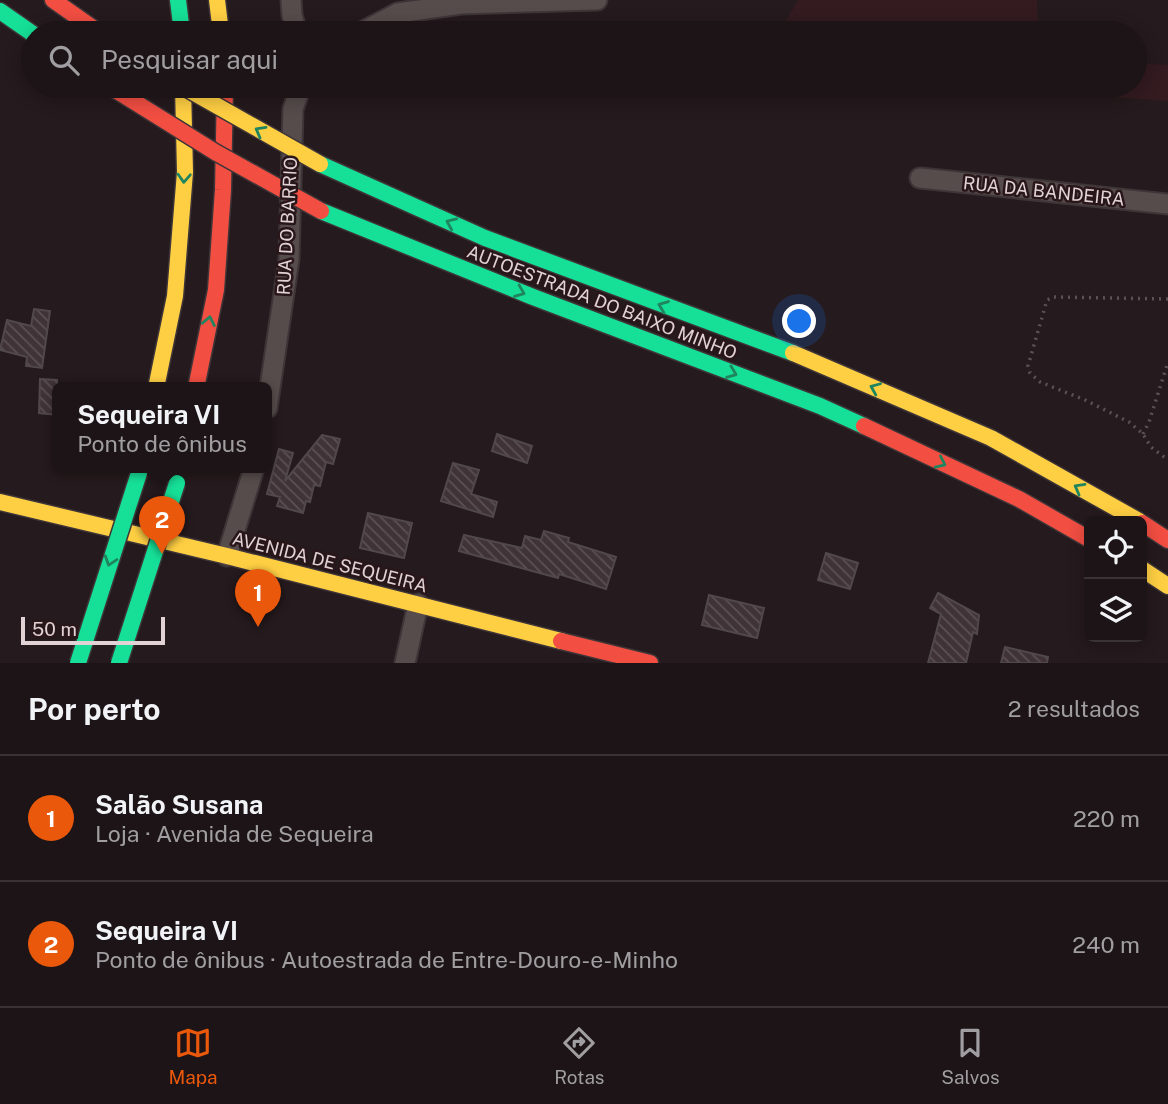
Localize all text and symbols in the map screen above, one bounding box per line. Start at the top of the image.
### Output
search box [21,21,1147,98]
icon: search [45,41,83,79]
text: Pesquisar aqui [101,44,278,75]
one-way arrow [255,126,268,139]
street label: RUA DO BARRIO [273,156,301,296]
street label: RUA DA BANDEIRA [962,172,1126,210]
one-way arrow [177,173,192,184]
one-way arrow [446,217,458,231]
street label: AUTOESTRADA DO BAIXO MINHO [464,241,740,363]
one-way arrow [513,284,525,298]
one-way arrow [657,300,669,314]
your location [782,304,816,338]
one-way arrow [201,315,216,327]
one-way arrow [726,365,738,379]
popup [52,382,272,473]
one-way arrow [870,382,882,396]
text: Sequeira VI [77,399,220,430]
text: Ponto de ônibus [77,430,247,457]
one-way arrow [934,455,946,469]
one-way arrow [1074,483,1086,496]
pin: 2 [139,496,185,554]
map controls [1084,516,1147,642]
button: locate [1084,516,1147,579]
street label: AVENIDA DE SEQUEIRA [230,528,430,596]
one-way arrow [104,555,119,567]
pin: 1 [235,569,281,627]
button: layers [1084,579,1147,642]
scale bar [21,614,164,646]
text: 50 m [32,618,77,640]
text: Por perto [28,691,160,727]
text: 2 resultados [1008,695,1140,722]
text: Salão Susana [95,789,263,820]
text: 1 [46,805,56,832]
text: 220 m [1073,805,1140,832]
text: Loja · Avenida de Sequeira [95,820,374,847]
text: Sequeira VI [95,915,238,946]
text: 2 [44,931,58,958]
text: 240 m [1072,931,1140,958]
text: Ponto de ônibus · Autoestrada de Entre-Douro-e-Minho [95,946,678,973]
tab: Mapa [168,1024,217,1088]
tab: Rotas [554,1024,604,1088]
tab: Salvos [941,1024,1000,1088]

